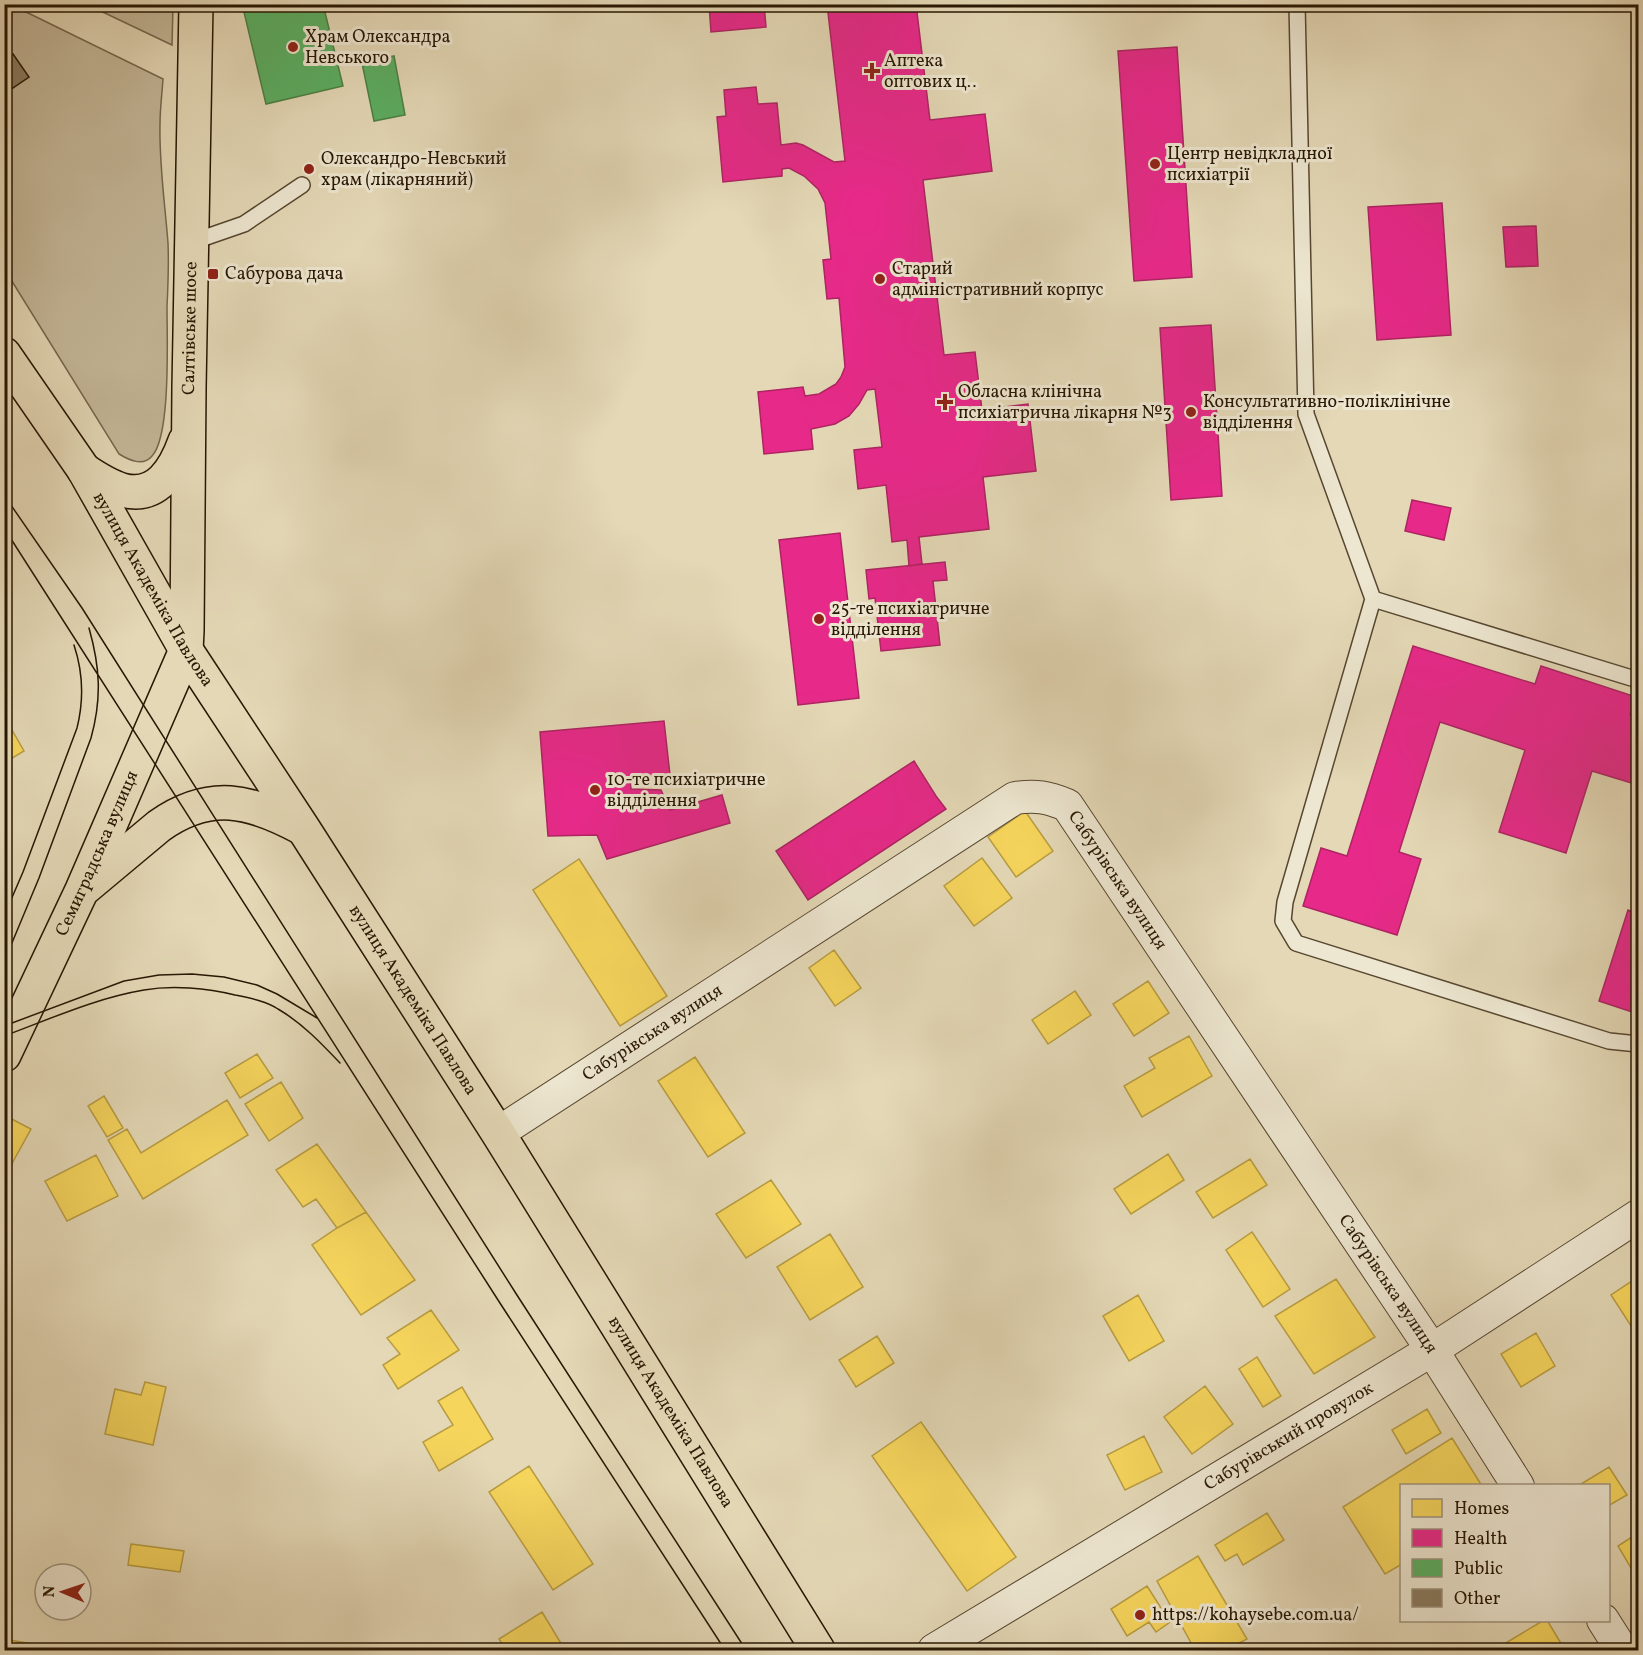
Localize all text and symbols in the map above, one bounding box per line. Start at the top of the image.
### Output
place label: Храм Олександра Невського [305,25,451,71]
marker: Храм Олександра Невського [286,40,300,54]
place label: Аптека оптових ц‥ [884,49,977,95]
marker: Аптека оптових ц‥ [865,64,879,78]
place label: Центр невідкладної психіатрії [1167,142,1333,188]
place label: Олександро-Невський храм (лікарняний) [321,147,506,193]
marker: Центр невідкладної психіатрії [1148,157,1162,171]
marker: Олександро-Невський храм (лікарняний) [302,162,316,176]
place label: Старий адміністративний корпус [892,257,1104,303]
street label: Салтівське шосе [176,261,204,395]
place label: Сабурова дача [225,262,343,287]
marker: Сабурова дача [206,267,220,281]
marker: Старий адміністративний корпус [873,272,887,286]
place label: Обласна клінічна психіатрична лікарня №3 [958,380,1172,426]
place label: Консультативно-поліклінічне відділення [1203,390,1451,436]
marker: Обласна клінічна психіатрична лікарня №3 [936,393,954,411]
marker: Консультативно-поліклінічне відділення [1184,405,1198,419]
street label: вулиця Академіка Павлова [87,488,220,692]
place label: 25-те психіатричне відділення [831,597,989,643]
marker: 25-те психіатричне відділення [812,612,826,626]
street label: Семиградська вулиця [49,767,145,941]
place label: 10-те психіатричне відділення [607,768,765,814]
marker: 10-те психіатричне відділення [588,783,602,797]
street label: Сабурівська вулиця [1062,806,1173,955]
street label: вулиця Академіка Павлова [343,900,483,1100]
street label: Сабурівська вулиця [577,978,727,1088]
street label: Сабурівська вулиця [1332,1210,1444,1359]
street label: вулиця Академіка Павлова [602,1311,740,1513]
street label: Сабурівський провулок [1199,1375,1378,1497]
legend [1400,1484,1610,1622]
text: Homes [1454,1497,1509,1522]
text: Health [1454,1527,1508,1552]
text: Public [1454,1557,1503,1582]
north arrow [33,1562,93,1622]
text: N [39,1585,61,1598]
text: Other [1454,1587,1501,1612]
place label: https://kohaysebe.com.ua/ [1152,1603,1359,1628]
marker: https://kohaysebe.com.ua/ [1133,1608,1147,1622]

